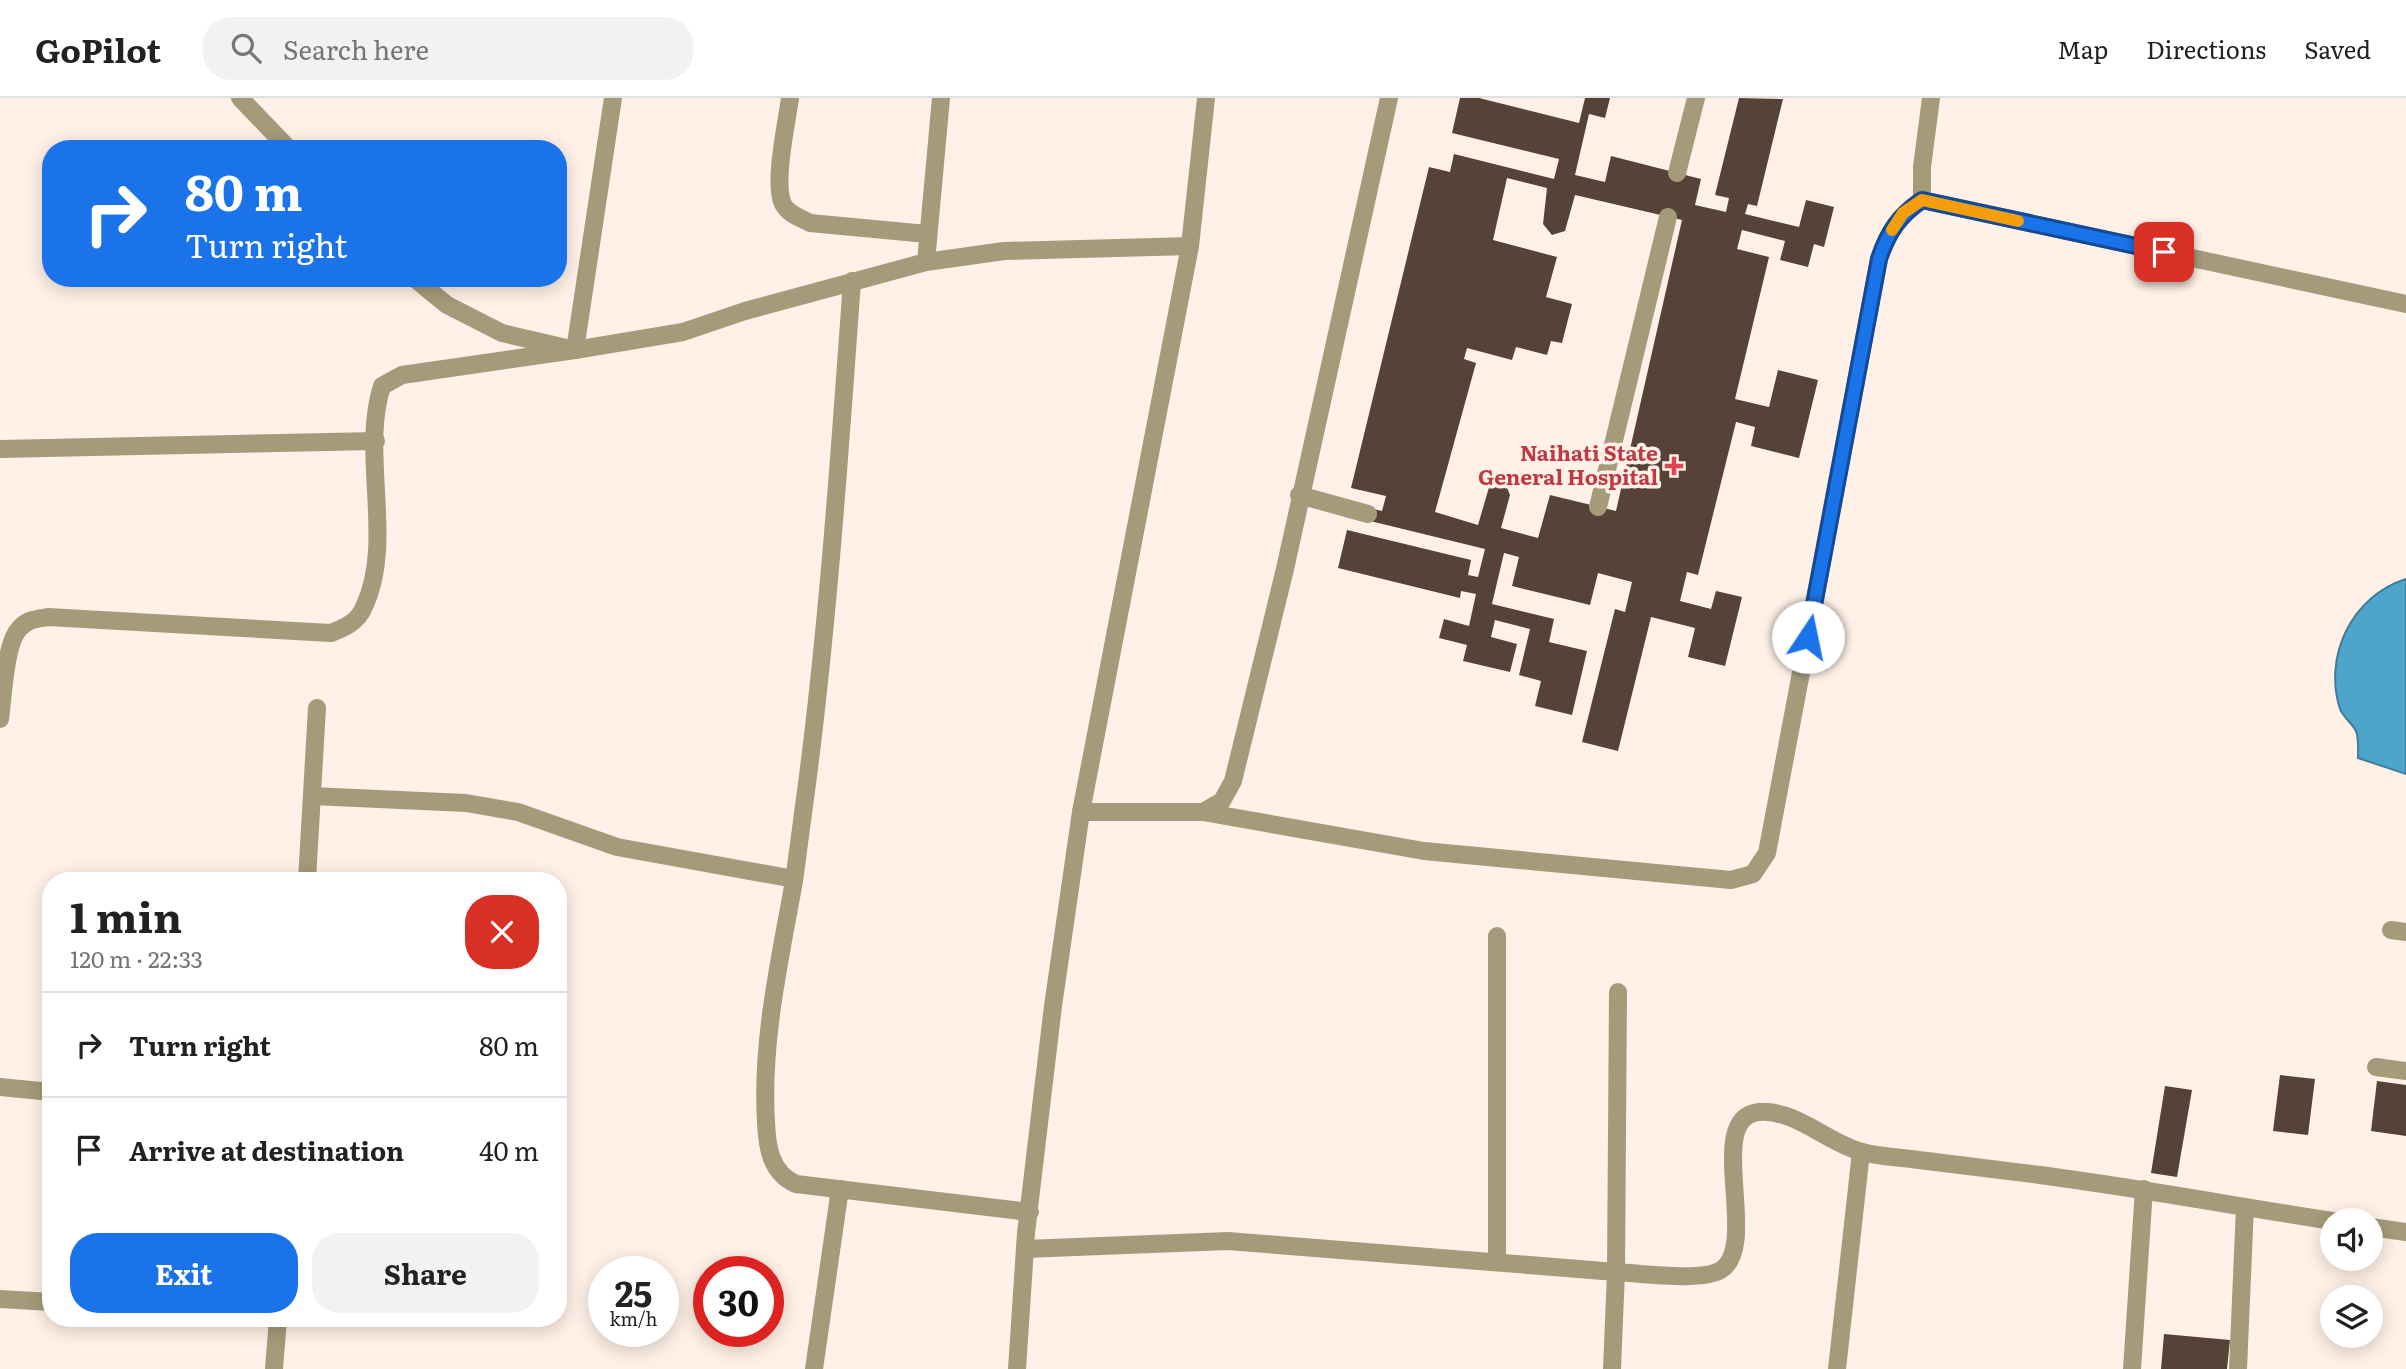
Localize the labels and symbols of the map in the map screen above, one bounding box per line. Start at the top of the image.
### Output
pin [2134,222,2194,282]
place label: Naihati State General Hospital [1478,436,1658,491]
marker: Naihati State General Hospital [1664,456,1684,476]
position arrow [1771,600,1845,674]
speed limit sign: 30 [693,1256,784,1347]

